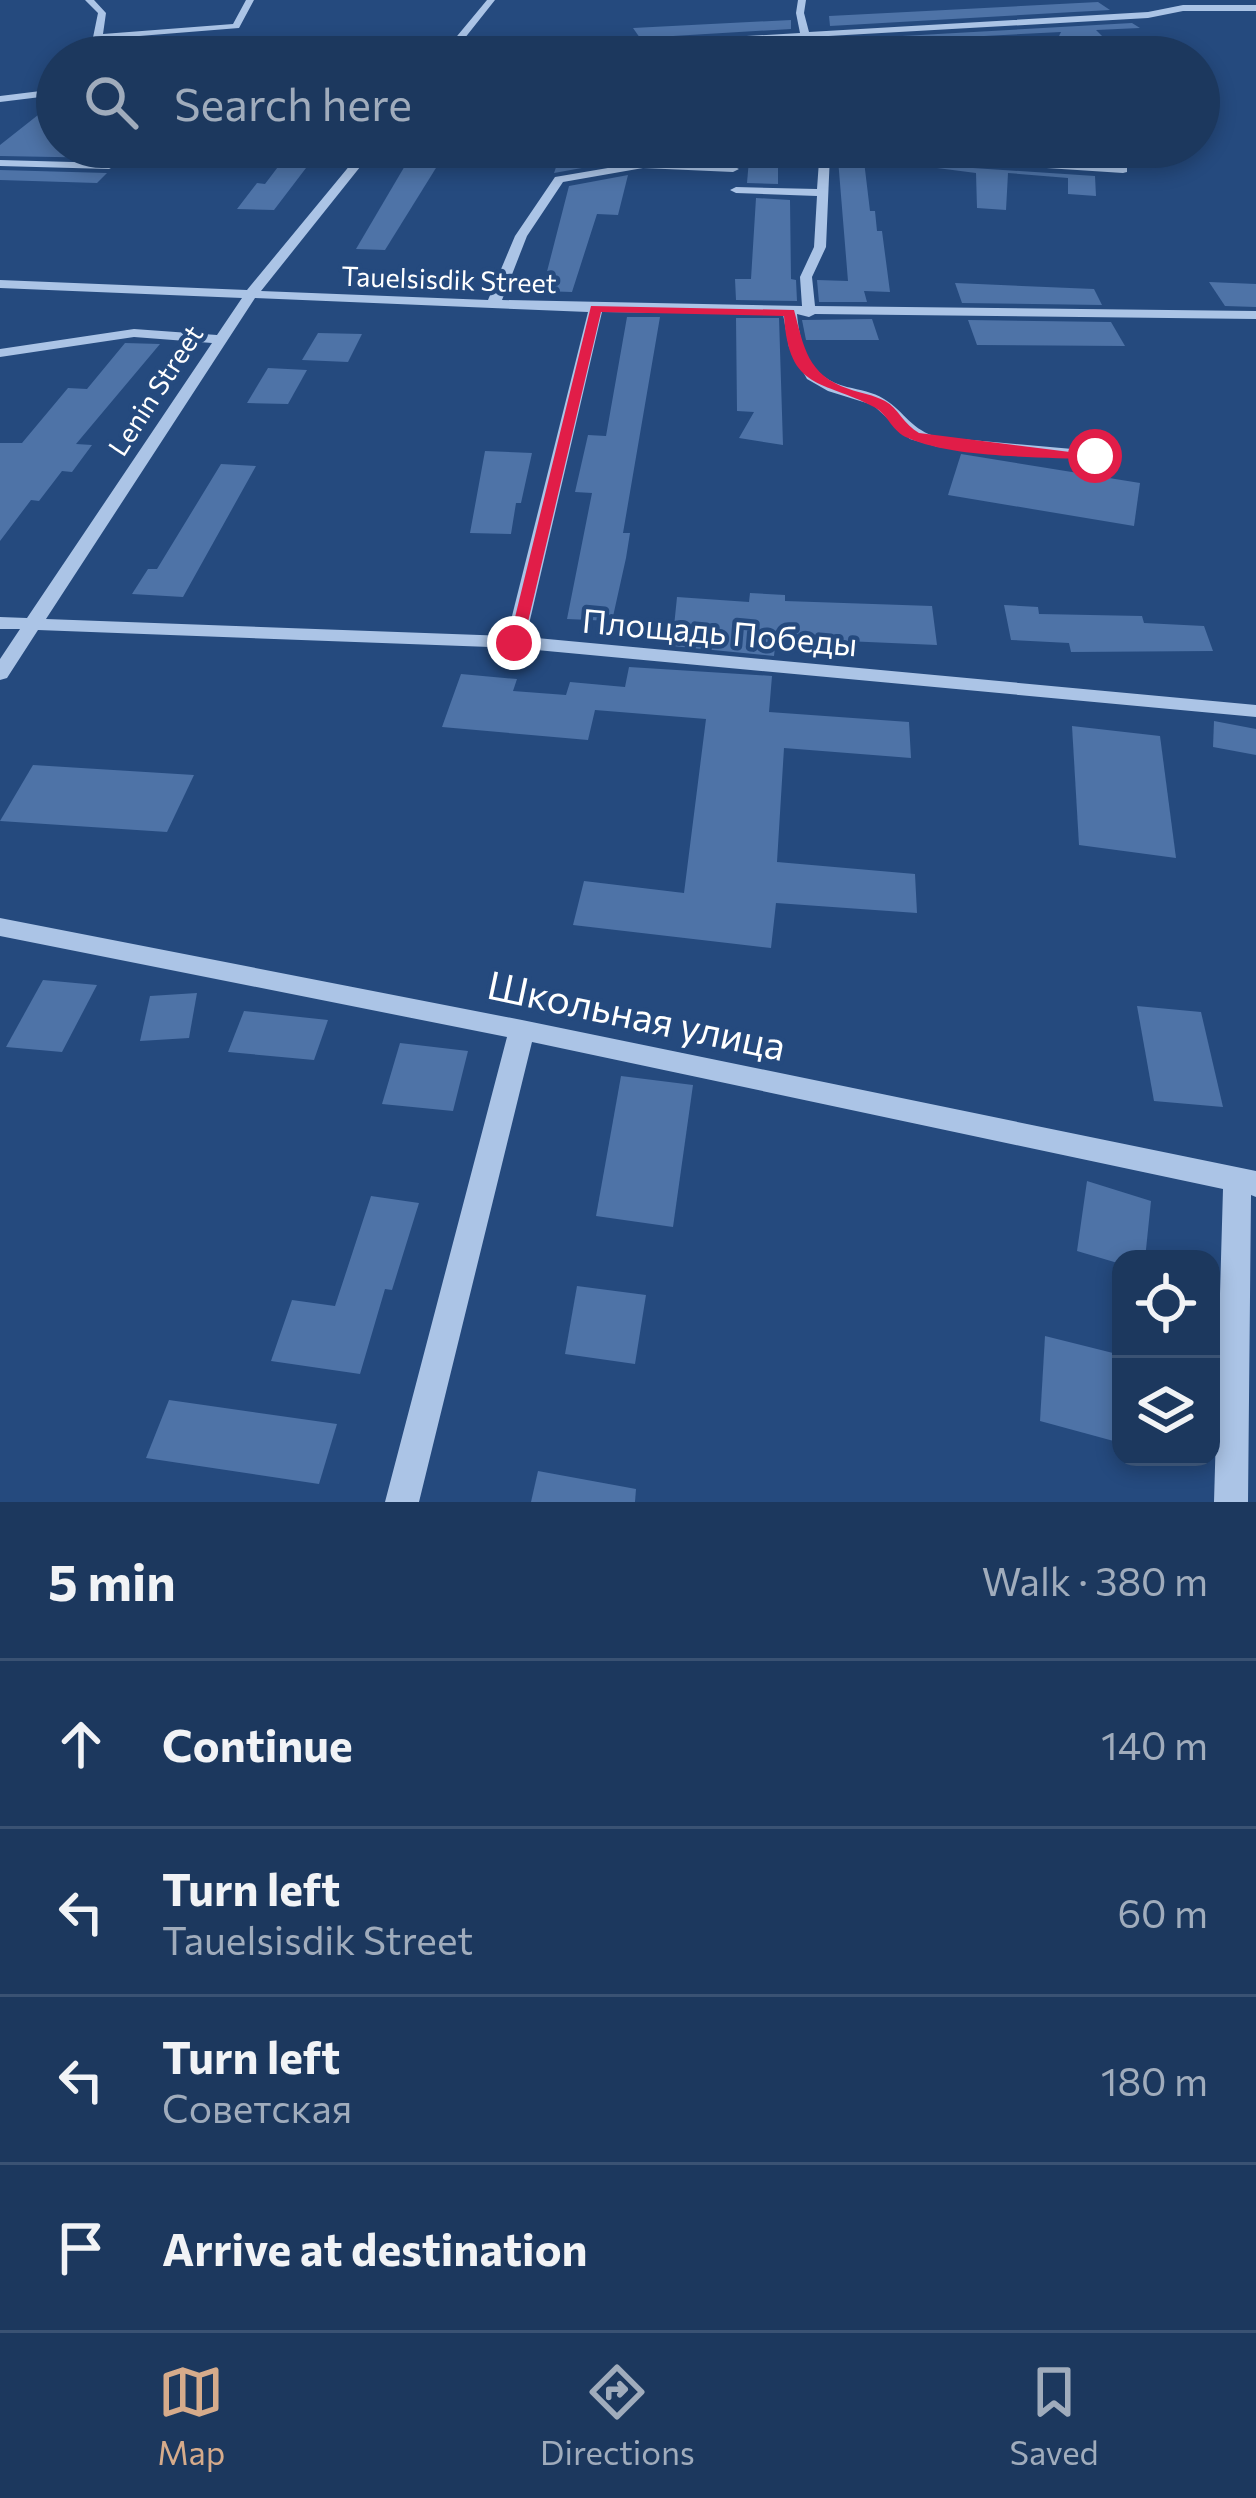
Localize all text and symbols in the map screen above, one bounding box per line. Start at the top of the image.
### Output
search box [36,36,1220,168]
icon: search [78,69,144,135]
text: Search here [174,75,412,130]
street label: Tauelsisdik Street [341,259,557,299]
street label: Lenin Street [101,318,209,462]
route start [1068,429,1122,483]
street label: Площадь Победы [581,599,859,663]
route end [487,616,541,670]
street label: Школьная улица [484,959,790,1069]
map controls [1112,1250,1220,1466]
button: locate [1112,1250,1220,1358]
button: layers [1112,1358,1220,1466]
text: 5 min [48,1549,176,1612]
text: Walk · 380 m [982,1556,1208,1604]
icon: ahead [48,1711,114,1777]
text: Continue [162,1716,353,1771]
text: 140 m [1101,1720,1208,1768]
text: Turn left [162,1860,340,1915]
icon: left [48,1879,114,1945]
text: 60 m [1117,1888,1208,1936]
text: Tauelsisdik Street [162,1915,473,1963]
text: Turn left [162,2028,340,2083]
icon: left [48,2047,114,2113]
text: 180 m [1101,2056,1208,2104]
text: Советская [162,2083,352,2131]
icon: arrive [48,2215,114,2281]
text: Arrive at destination [162,2220,588,2275]
tab: Map [157,2359,225,2472]
tab: Directions [540,2359,695,2472]
tab: Saved [1010,2359,1099,2472]

